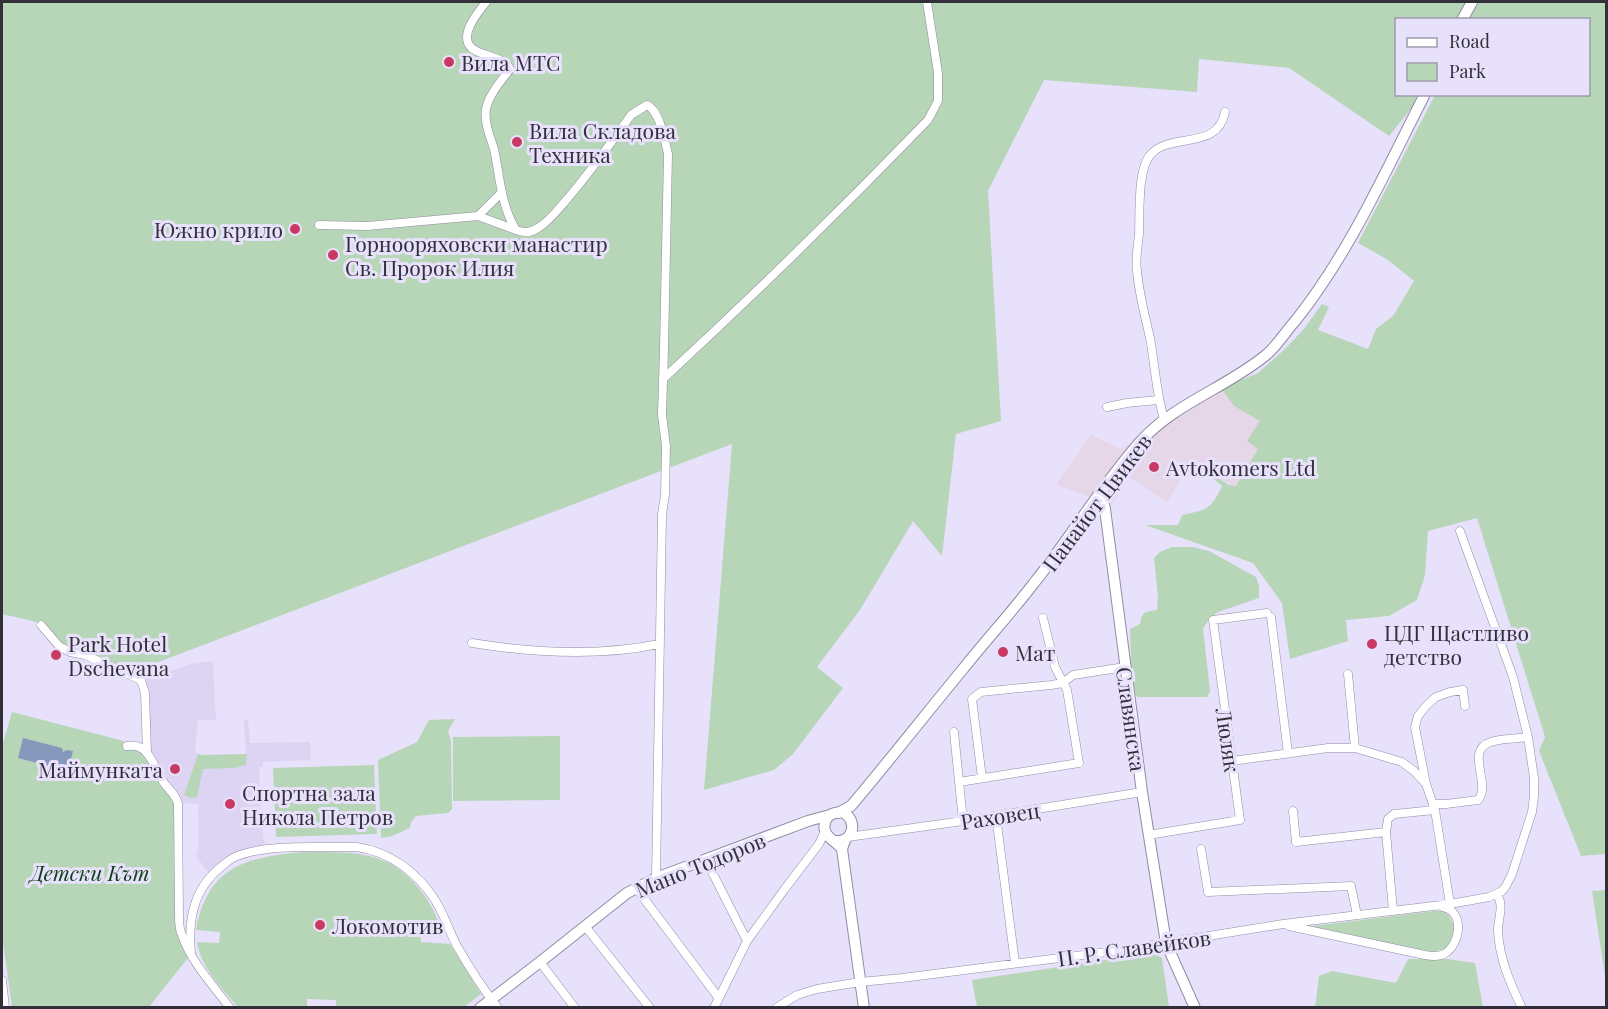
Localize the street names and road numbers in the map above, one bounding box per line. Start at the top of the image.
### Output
street label: Панайот Цвикев [1035,427,1157,577]
street label: Славянска [1111,665,1153,773]
street label: Люляк [1211,705,1247,774]
street label: Раховец [958,795,1042,835]
street label: Мано Тодоров [631,825,769,903]
street label: П. Р. Славейков [1056,922,1212,972]

